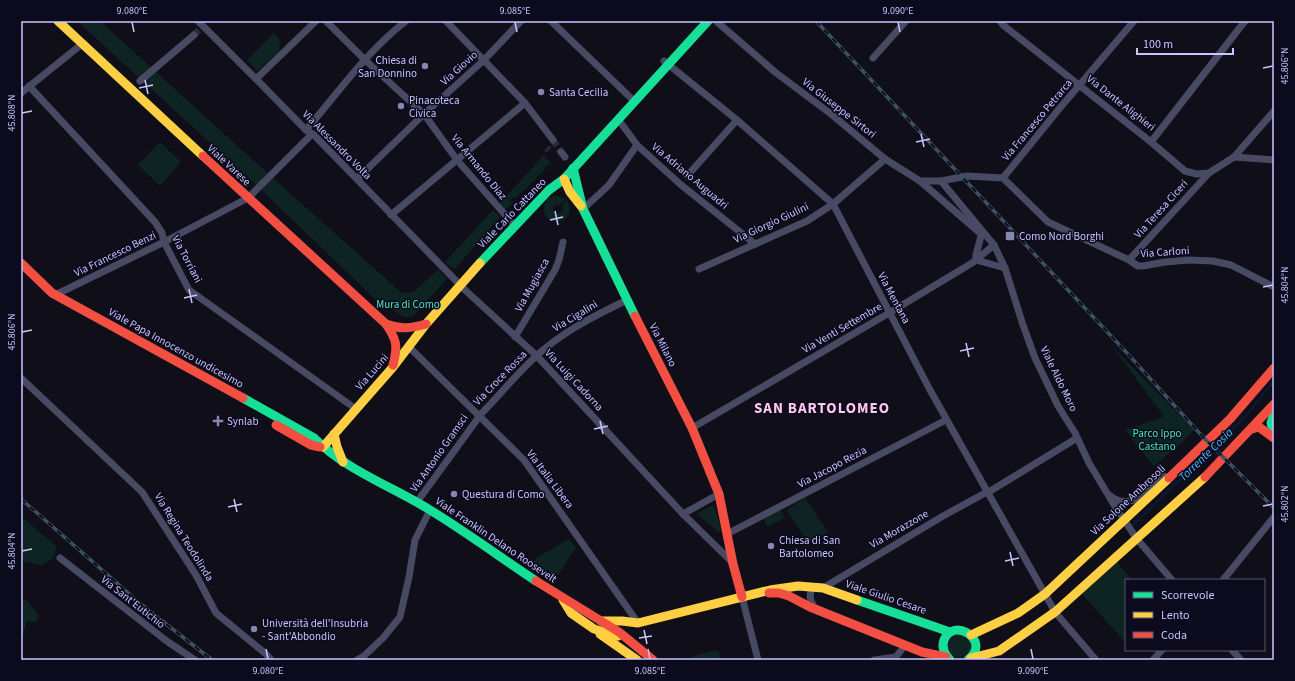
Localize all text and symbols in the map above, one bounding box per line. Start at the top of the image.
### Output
text: 9.080°E [117,4,147,18]
text: 9.085°E [500,4,530,18]
text: 9.090°E [883,4,913,18]
scale bar [1137,30,1233,56]
text: 100 m [1143,36,1173,53]
street label: Via Giovio [437,47,481,89]
text: 45.806°N [1278,47,1292,85]
place label: Chiesa di San Donnino [358,53,417,81]
marker: Chiesa di San Donnino [420,61,430,71]
street label: Via Dante Alighieri [1084,71,1158,135]
street label: Via Giuseppe Sirtori [799,74,879,142]
street label: Via Francesco Petrarca [998,76,1076,164]
place label: Santa Cecilia [549,85,608,100]
marker: Santa Cecilia [536,87,546,97]
place label: Pinacoteca Civica [409,93,460,121]
text: 45.808°N [5,94,19,132]
marker: Pinacoteca Civica [396,101,406,111]
street label: Via Alessandro Volta [299,107,375,183]
street label: Via Armando Diaz [448,131,510,203]
street label: Via Adriano Auguadri [648,139,732,213]
street label: Viale Varese [204,141,254,189]
street label: Viale Carlo Cattaneo [474,174,550,252]
street label: Via Teresa Ciceri [1131,176,1191,242]
street label: Via Giorgio Giulini [731,199,811,247]
street label: Via Francesco Benzi [71,228,159,280]
place label: Como Nord Borghi [1019,229,1104,244]
marker: Como Nord Borghi [1004,230,1016,242]
street label: Via Torriani [168,233,206,285]
street label: Via Carloni [1140,243,1190,261]
street label: Via Mugiasca [511,256,553,314]
text: 45.804°N [1278,266,1292,304]
street label: Via Mentana [874,270,914,326]
park label: Mura di Como [376,297,440,312]
street label: Via Cigalini [550,297,600,335]
street label: Via Venti Settembre [799,299,885,357]
street label: Viale Papa Innocenzo undicesimo [106,304,246,392]
text: 45.806°N [5,313,19,351]
street label: Via Milano [646,321,680,369]
street label: Viale Aldo Moro [1037,344,1081,414]
street label: Via Luigi Cadorna [541,346,607,414]
street label: Via Croce Rossa [470,347,530,409]
street label: Via Lucini [352,351,392,393]
district label: SAN BARTOLOMEO [754,398,890,419]
street label: Via Antonio Gramsci [407,411,471,495]
place label: Synlab [227,414,258,429]
marker: Synlab [212,415,224,427]
water label: Torrente Cosia [1175,424,1238,486]
park label: Parco Ippo Castano [1132,426,1182,454]
street label: Via Jacopo Rezia [795,442,869,492]
street label: Via Italia Libera [523,447,577,511]
street label: Via Solone Ambrosoli [1087,461,1169,539]
text: 45.802°N [1278,485,1292,523]
place label: Questura di Como [462,487,545,502]
marker: Questura di Como [449,489,459,499]
street label: Via Regina Teodolinda [151,490,217,584]
street label: Viale Franklin Delano Roosevelt [432,494,560,587]
street label: Via Morazzone [867,506,932,552]
text: 45.804°N [5,532,19,570]
place label: Chiesa di San Bartolomeo [779,533,840,561]
marker: Chiesa di San Bartolomeo [766,541,776,551]
street label: Via Sant'Eutichio [98,572,168,632]
street label: Viale Giulio Cesare [844,576,929,618]
legend [1125,579,1265,651]
text: Scorrevole [1161,587,1214,604]
text: Lento [1161,607,1190,624]
place label: Università dell'Insubria - Sant'Abbondio [262,616,368,644]
marker: Università dell'Insubria - Sant'Abbondio [249,624,259,634]
text: Coda [1161,627,1187,644]
text: 9.080°E [253,664,283,678]
text: 9.085°E [635,664,665,678]
text: 9.090°E [1018,664,1048,678]

